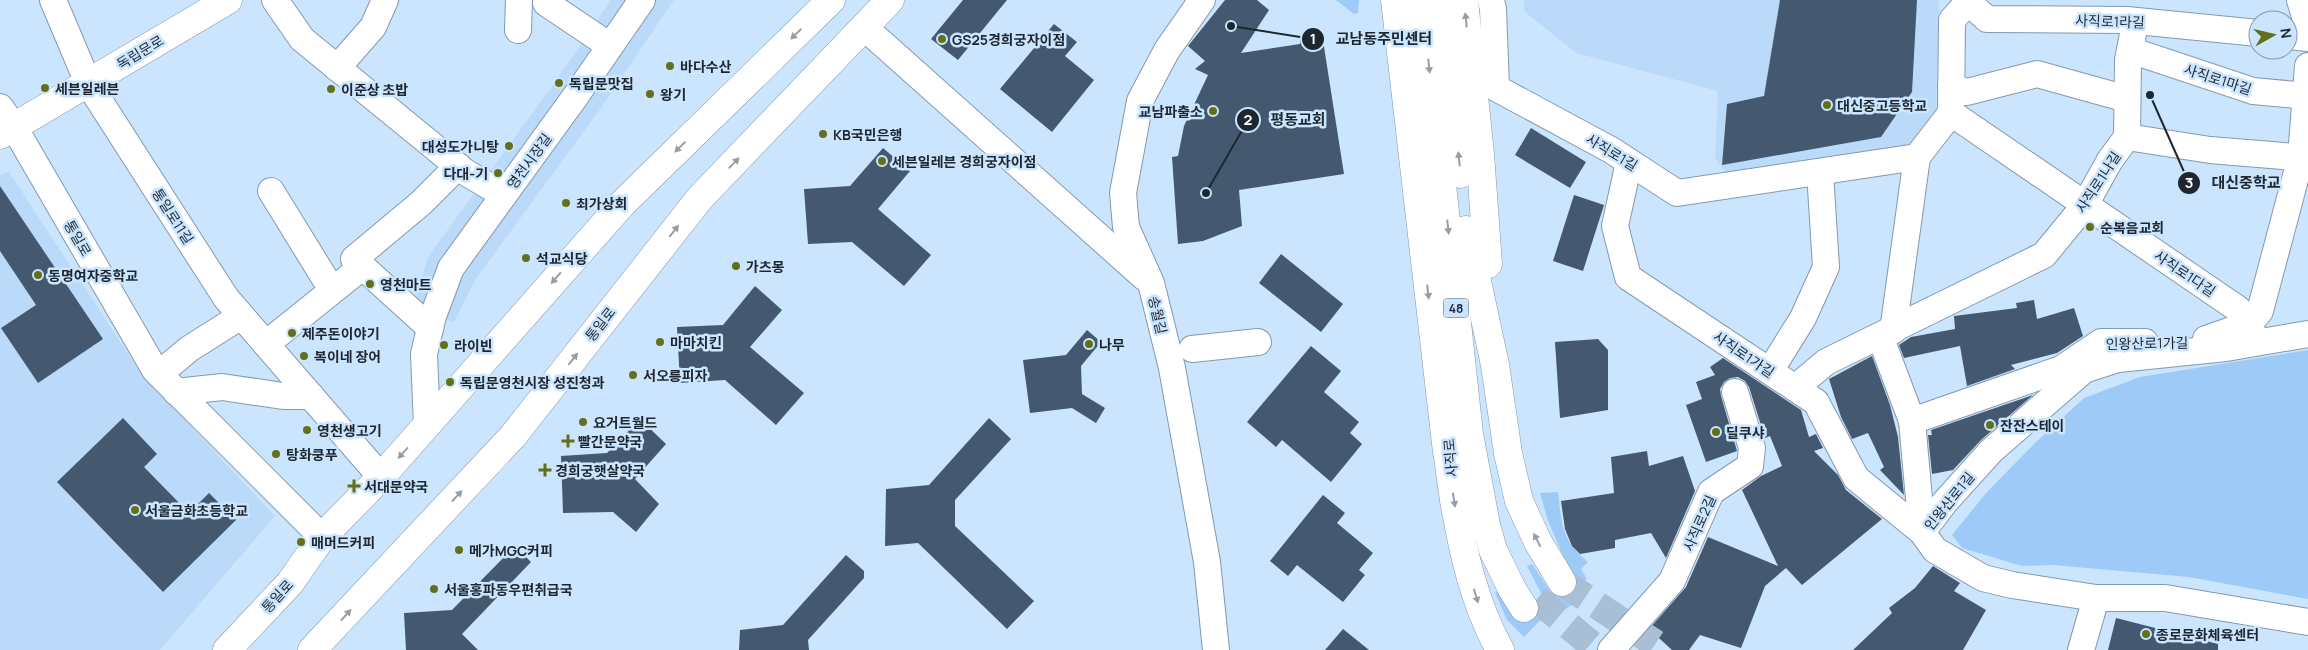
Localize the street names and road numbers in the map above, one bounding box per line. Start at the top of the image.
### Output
street label: 사직로1라길 [2075,10,2145,32]
street label: 독립문로 [113,31,167,73]
street label: 사직로1마길 [2182,59,2254,99]
street label: 영천시장길 [502,129,556,193]
street label: 사직로1길 [1583,129,1641,175]
street label: 사직로1나길 [2071,148,2125,216]
street label: 통일로11길 [148,185,198,247]
street label: 통일로 [60,217,96,260]
street label: 사직로1다길 [2151,246,2219,300]
street label: 송월길 [1144,294,1172,336]
road number: 48 [1444,298,1468,318]
street label: 통일로 [581,303,619,345]
street label: 사직로1가길 [1710,327,1778,381]
street label: 인왕산로1가길 [2105,333,2189,353]
street label: 사직로 [1439,438,1461,478]
street label: 인왕산로1길 [1920,468,1978,534]
street label: 사직로2길 [1678,492,1720,554]
street label: 통일로 [257,575,297,617]

